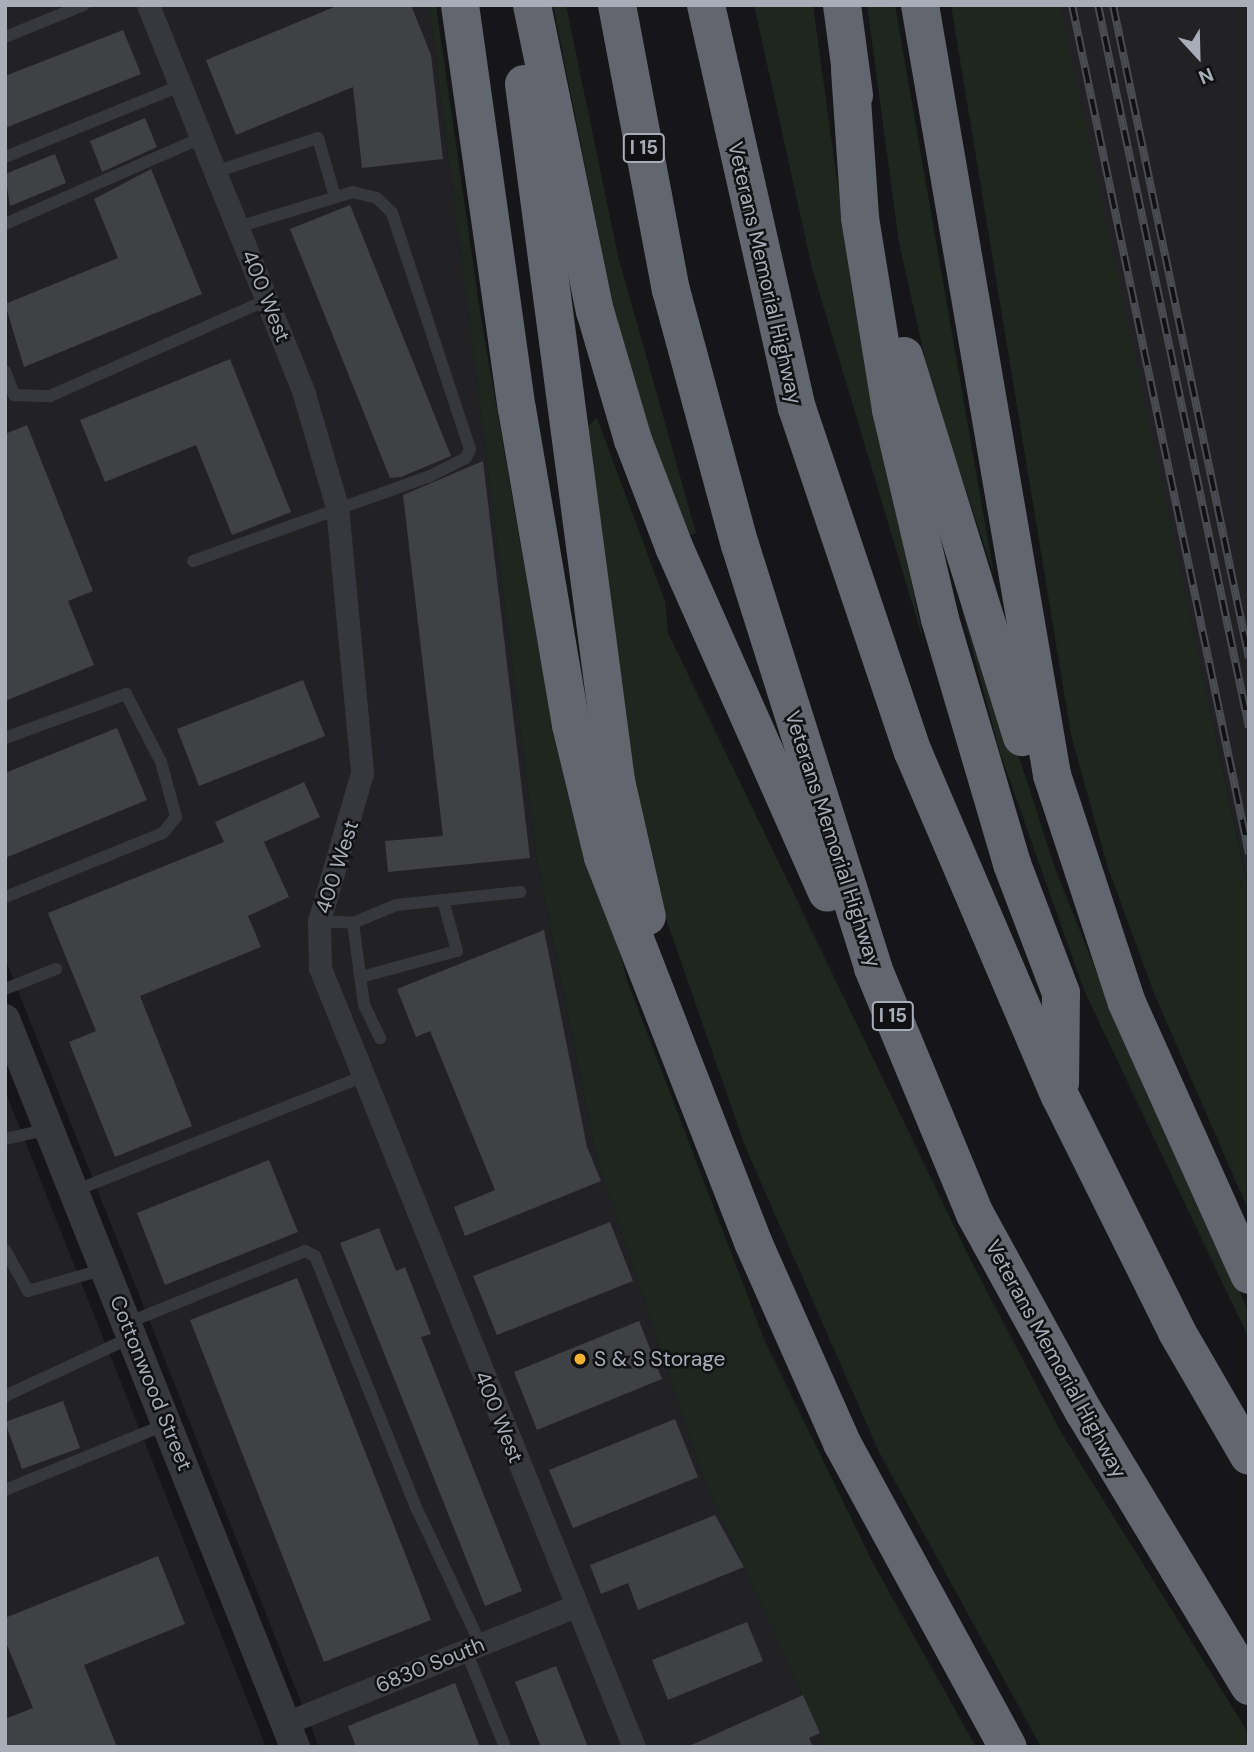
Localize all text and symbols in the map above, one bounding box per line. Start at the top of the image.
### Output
north arrow [1163,21,1233,91]
text: N [1195,62,1217,90]
road number: I 15 [621,132,667,164]
street label: Veterans Memorial Highway [723,139,807,407]
street label: 400 West [236,247,296,345]
street label: Veterans Memorial Highway [780,708,886,970]
street label: 400 West [310,817,364,917]
road number: I 15 [870,1000,916,1032]
street label: Veterans Memorial Highway [980,1236,1132,1482]
street label: Cottonwood Street [104,1292,198,1474]
place label: S & S Storage [594,1346,726,1372]
marker: S & S Storage [572,1351,588,1367]
street label: 400 West [469,1368,529,1466]
street label: 6830 South [372,1632,488,1698]

